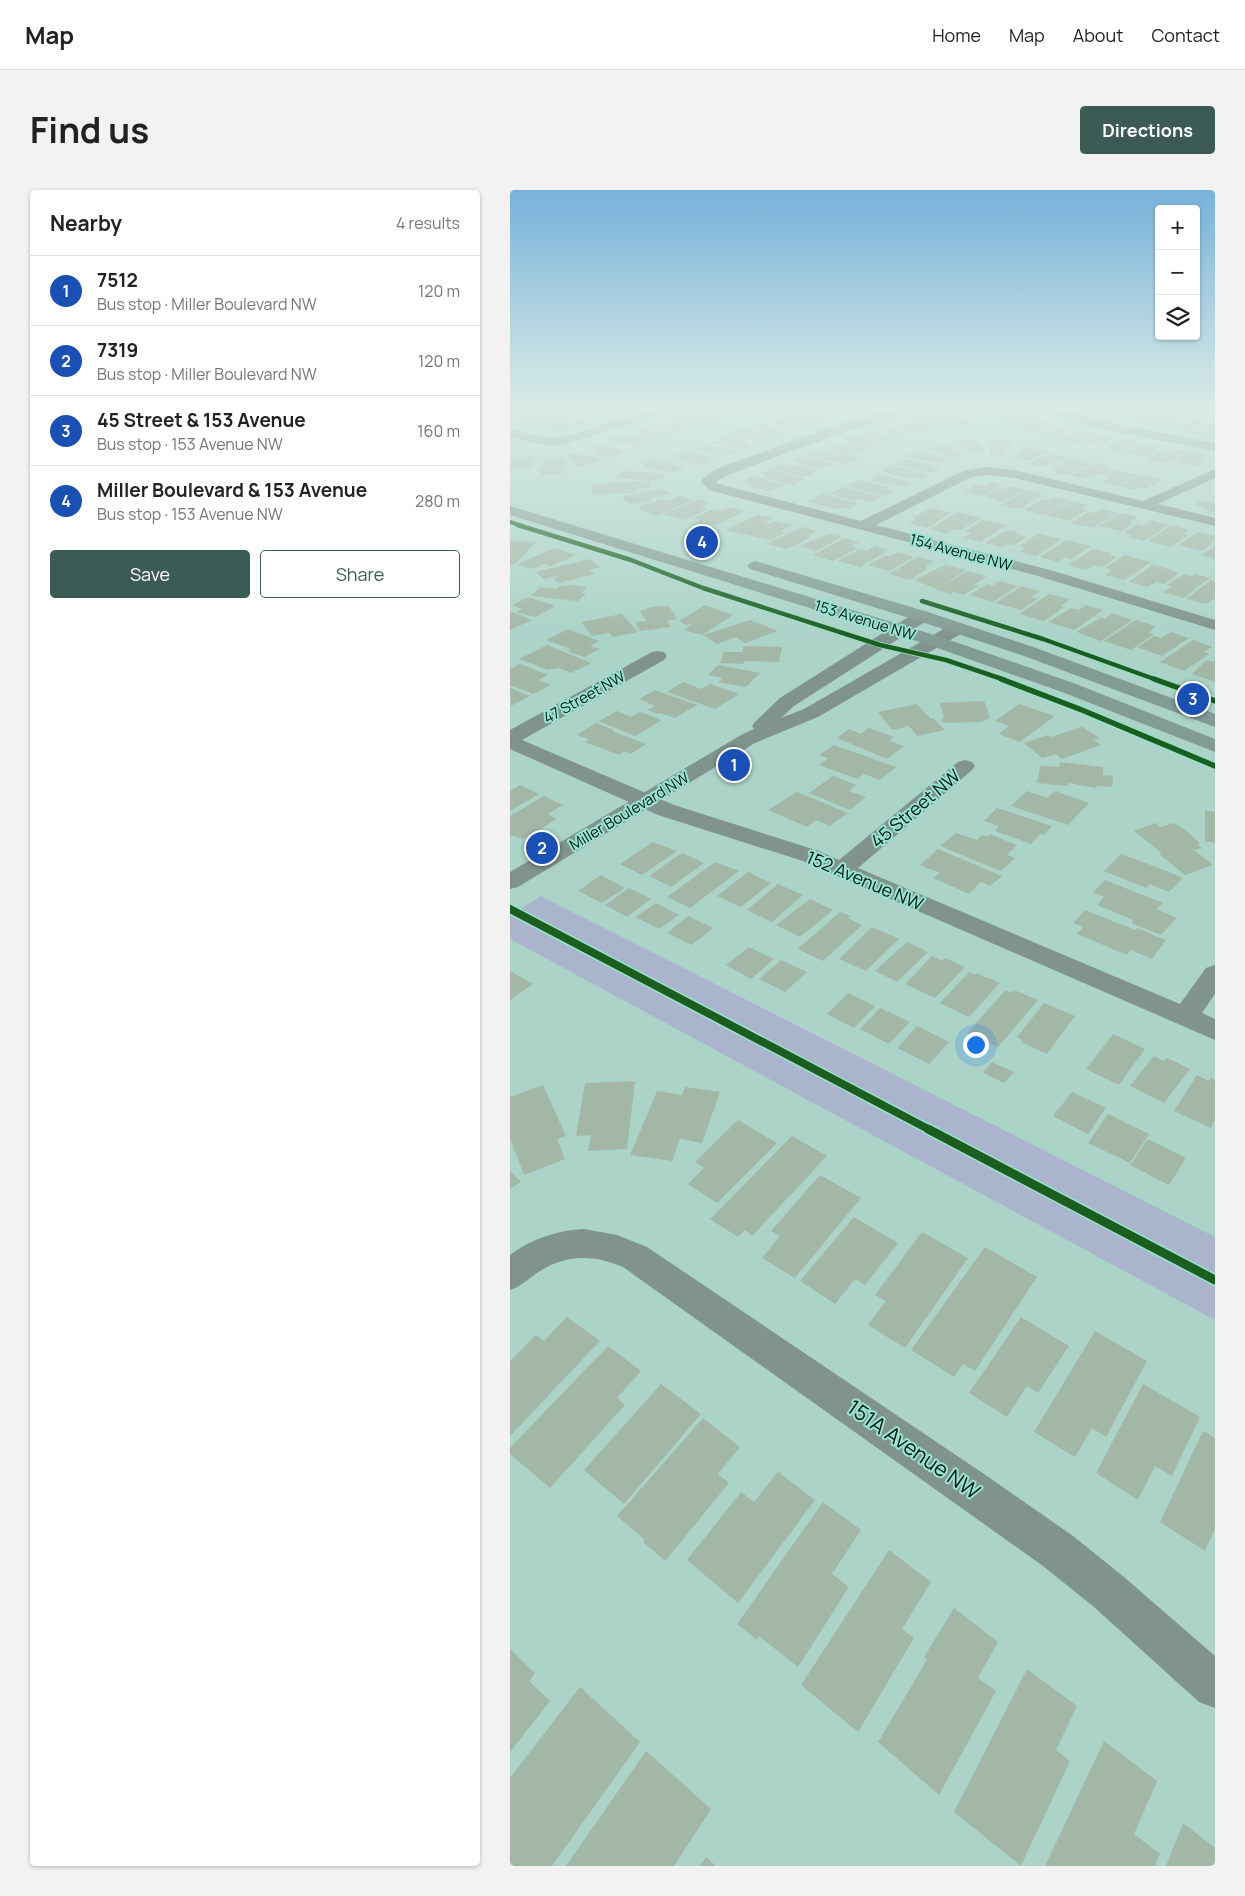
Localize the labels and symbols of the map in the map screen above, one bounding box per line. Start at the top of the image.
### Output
pin: 4 [686,523,718,561]
street label: 154 Avenue NW [908,528,1014,576]
street label: 153 Avenue NW [812,595,918,645]
street label: 47 Street NW [539,666,629,728]
pin: 3 [1177,680,1209,718]
pin: 1 [718,746,750,784]
street label: 45 Street NW [865,763,965,853]
street label: Miller Boulevard NW [565,767,693,855]
pin: 2 [526,829,558,867]
street label: 152 Avenue NW [803,845,927,916]
your location [963,1032,989,1058]
street label: 151A Avenue NW [842,1393,986,1505]

